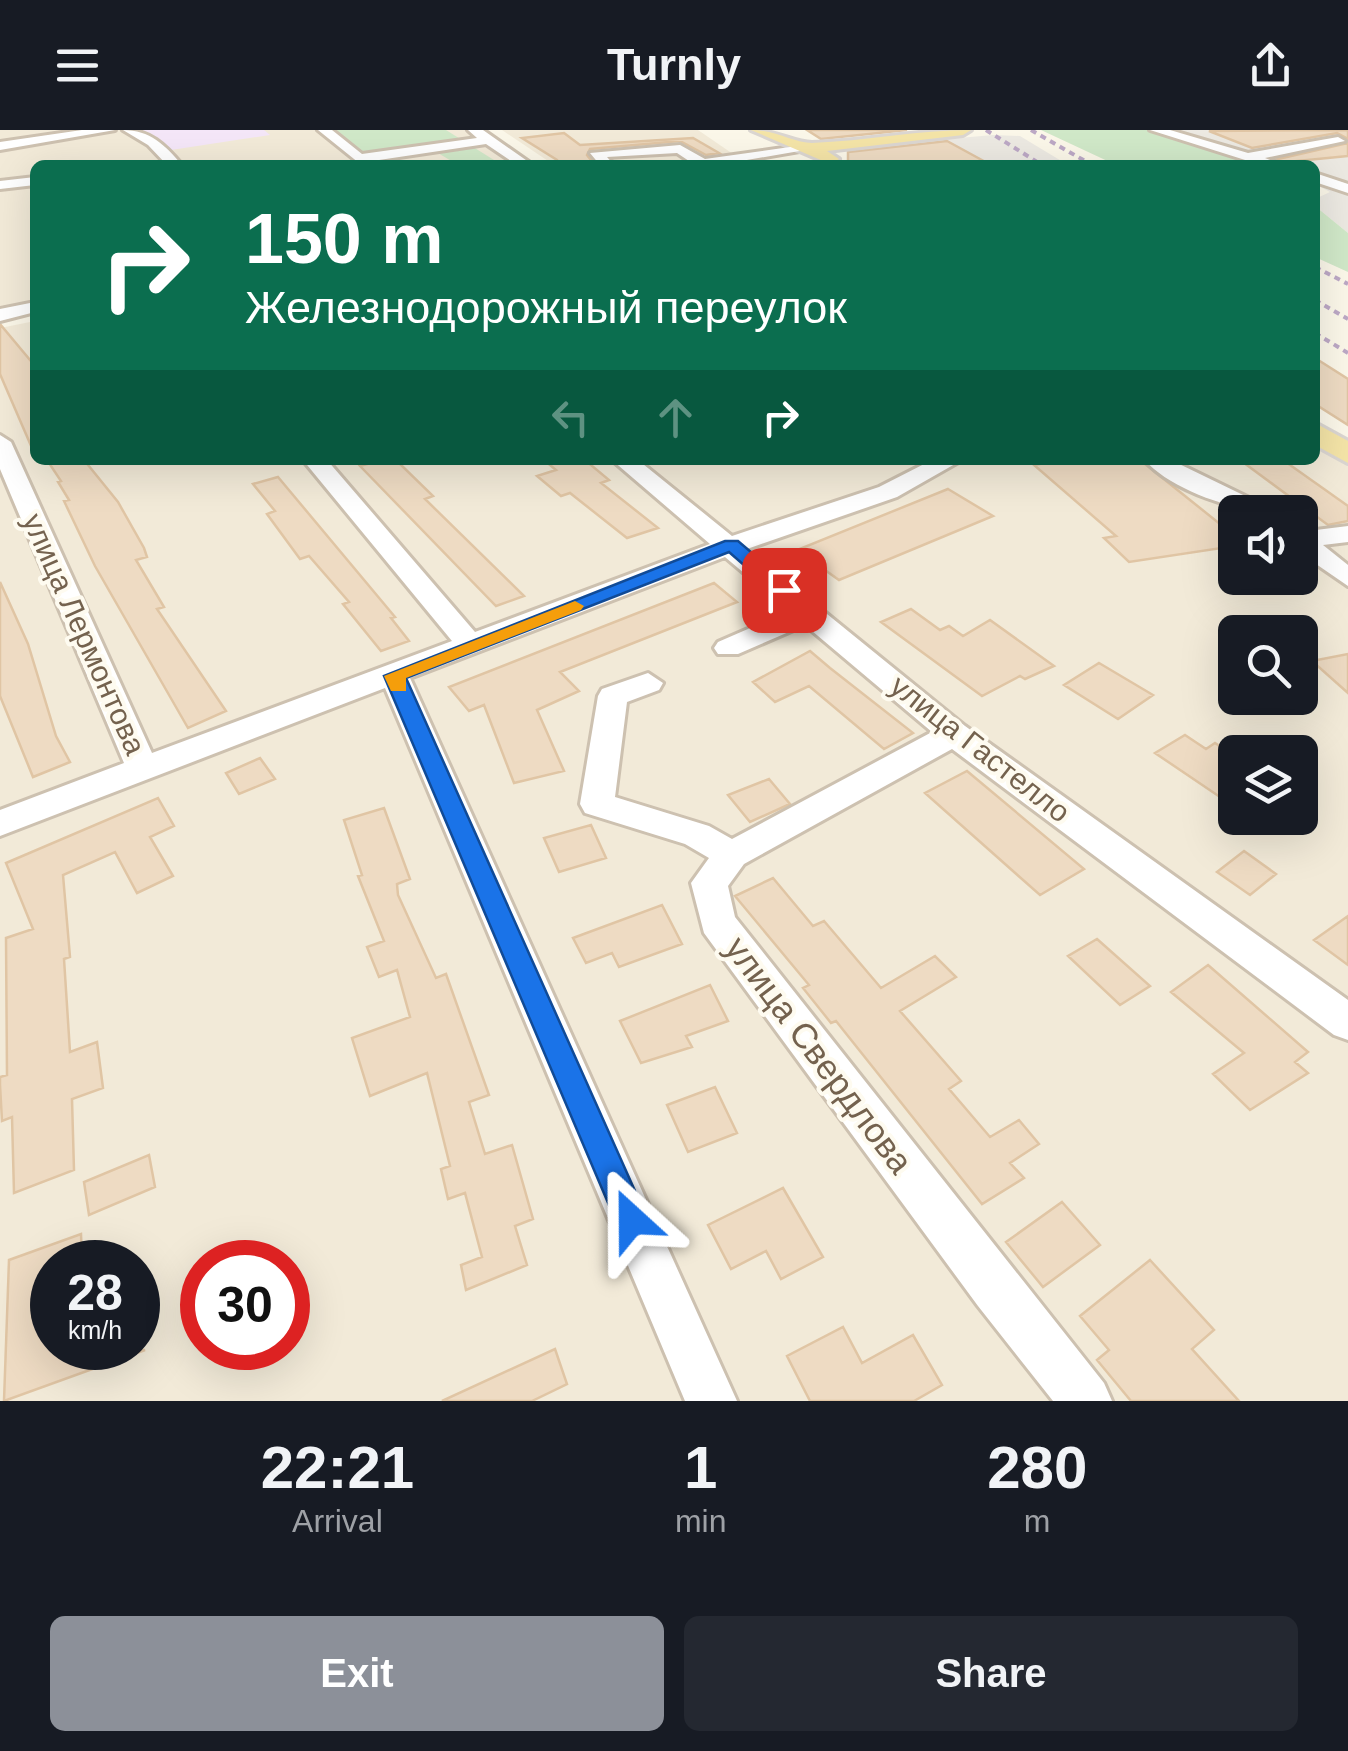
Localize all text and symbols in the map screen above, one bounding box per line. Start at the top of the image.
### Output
icon: menu [50,38,105,93]
icon: share [1243,38,1298,93]
text: Turnly [607,39,741,90]
icon: right [80,200,210,330]
text: 150 m [245,200,443,278]
text: Железнодорожный переулок [245,282,847,333]
icon: left [543,390,598,445]
icon: ahead [648,390,703,445]
icon: right [753,390,808,445]
map controls [1218,495,1318,835]
button: sound [1218,495,1318,595]
street label: улица Лермонтова [16,508,153,760]
pin [742,548,827,633]
icon: arrive [757,563,812,618]
button: search [1218,615,1318,715]
street label: улица Гастелло [884,668,1076,829]
button: layers [1218,735,1318,835]
street label: улица Свердлова [718,929,921,1181]
position arrow [580,1168,684,1272]
speed limit sign: 30 [180,1240,310,1370]
text: 28 [67,1265,123,1321]
text: km/h [68,1316,122,1344]
text: 22:21 [261,1434,414,1501]
text: 1 [684,1434,717,1501]
text: 280 [987,1434,1087,1501]
text: Arrival [292,1503,383,1539]
text: min [675,1503,726,1539]
text: m [1024,1503,1051,1539]
button: Exit [50,1616,664,1731]
button: Share [684,1616,1298,1731]

